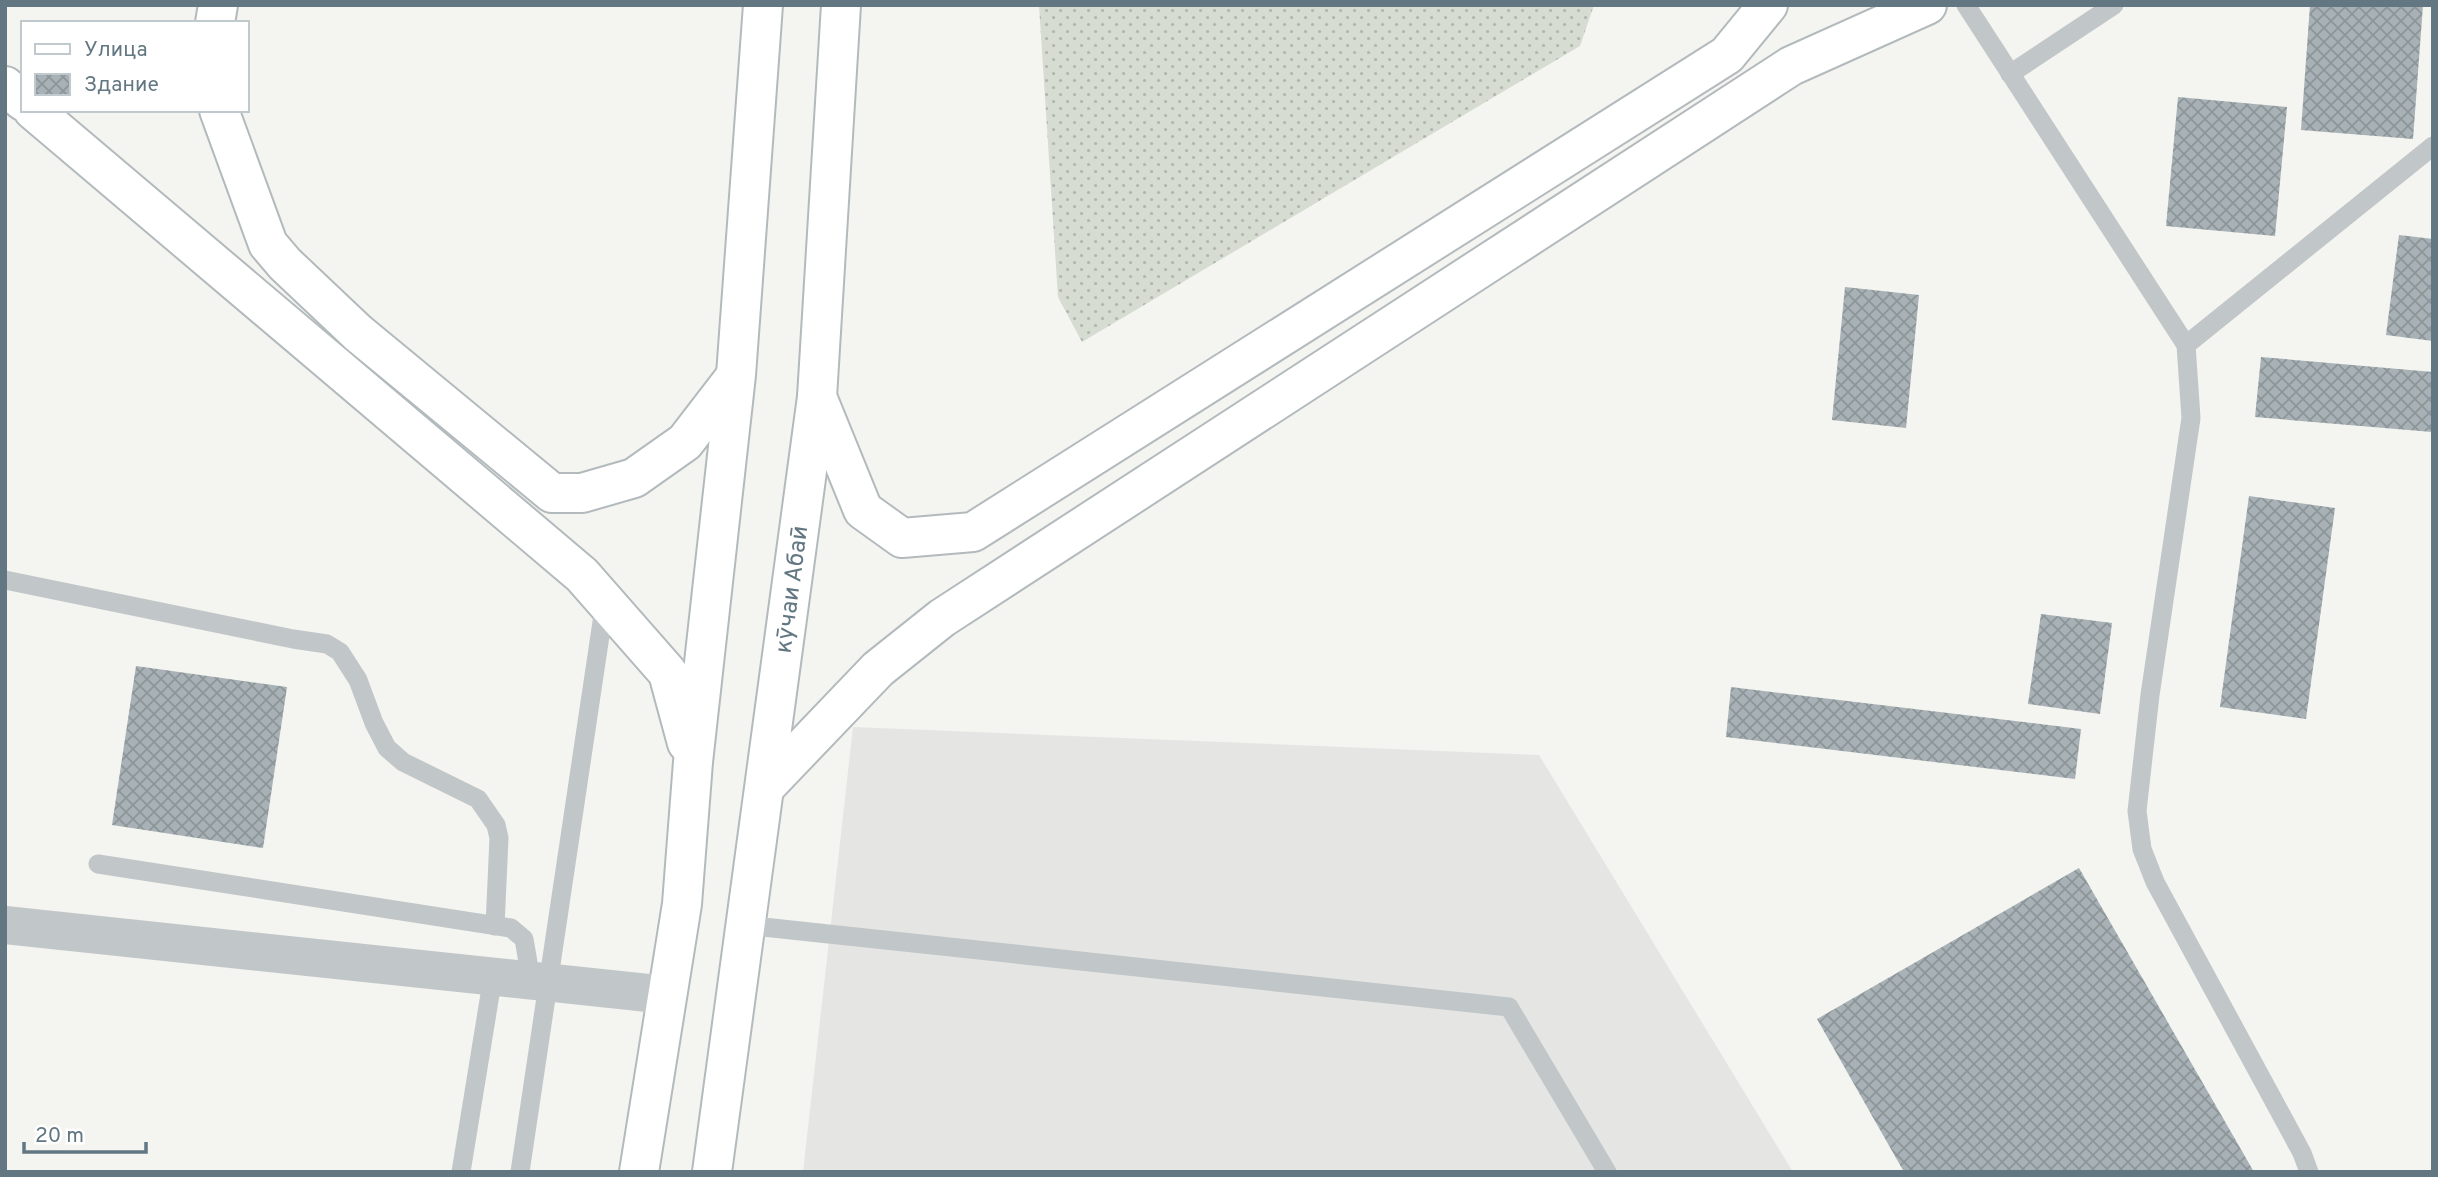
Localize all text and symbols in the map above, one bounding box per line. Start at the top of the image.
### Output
legend [21,21,248,112]
text: Улица [84,37,148,64]
text: Здание [84,72,159,99]
street label: кӯчаи Абаӣ [769,524,816,655]
scale bar [24,1110,147,1154]
text: 20 m [35,1123,84,1150]

